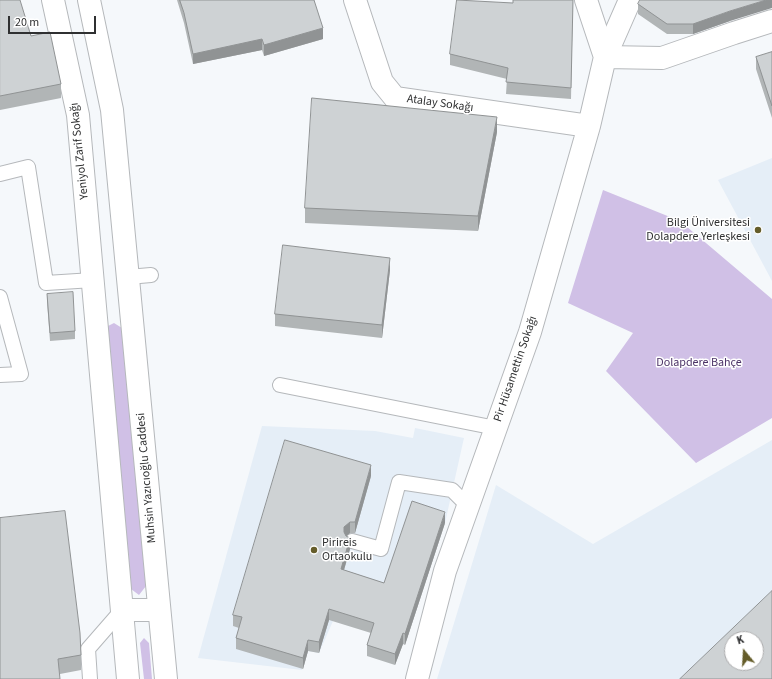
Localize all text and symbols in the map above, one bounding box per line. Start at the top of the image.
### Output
scale bar [10,8,98,34]
text: 20 m [15,14,39,31]
street label: Atalay Sokağı [406,92,474,116]
street label: Yeniyol Zarif Sokağı [68,102,92,200]
place label: Bilgi Üniversitesi Dolapdere Yerleşkesi [646,216,750,244]
marker: Bilgi Üniversitesi Dolapdere Yerleşkesi [753,225,763,235]
street label: Pir Hüsamettin Sokağı [491,314,541,424]
park label: Dolapdere Bahçe [656,356,742,370]
street label: Muhsin Yazıcıoğlu Caddesi [134,412,160,544]
place label: Pirireis Ortaokulu [322,536,372,564]
marker: Pirireis Ortaokulu [309,545,319,555]
north arrow [724,631,764,671]
text: K [735,632,746,648]

